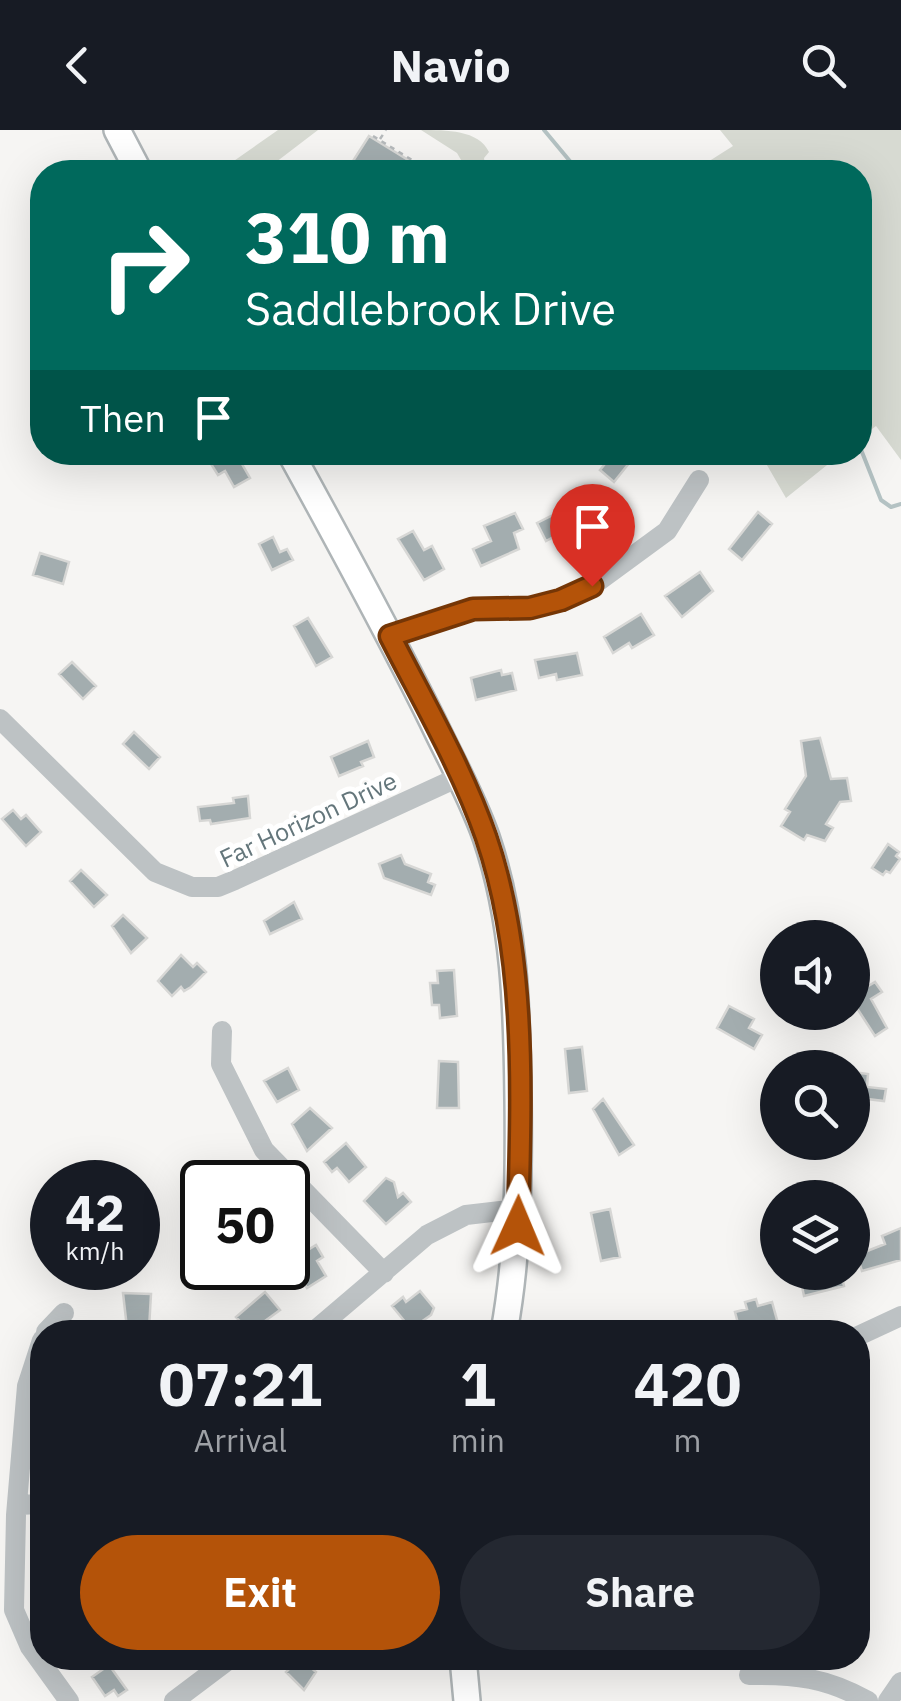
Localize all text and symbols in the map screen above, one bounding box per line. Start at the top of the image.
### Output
text: Navio [390,36,511,94]
icon: back [50,38,105,93]
icon: search [796,38,851,93]
text: 310 m [245,191,450,282]
icon: right [80,200,210,330]
text: Saddlebrook Drive [245,279,616,337]
icon: arrive [186,390,241,445]
text: Then [80,393,166,442]
pin [550,484,635,587]
icon: arrive [565,499,620,554]
street label: Far Horizon Drive [214,763,402,875]
map controls [760,920,870,1290]
button: sound [760,920,870,1030]
button: search [760,1050,870,1160]
speed limit sign: 50 [180,1160,310,1290]
position arrow [466,1174,570,1278]
text: 42 [65,1180,125,1245]
button: layers [760,1180,870,1290]
text: km/h [66,1234,124,1267]
text: 07:21 [159,1344,322,1423]
text: 1 [460,1344,496,1423]
text: 420 [633,1344,741,1423]
text: Arrival [194,1419,287,1461]
text: min [451,1419,505,1461]
text: m [674,1419,701,1461]
button: Exit [80,1535,440,1650]
button: Share [460,1535,820,1650]

